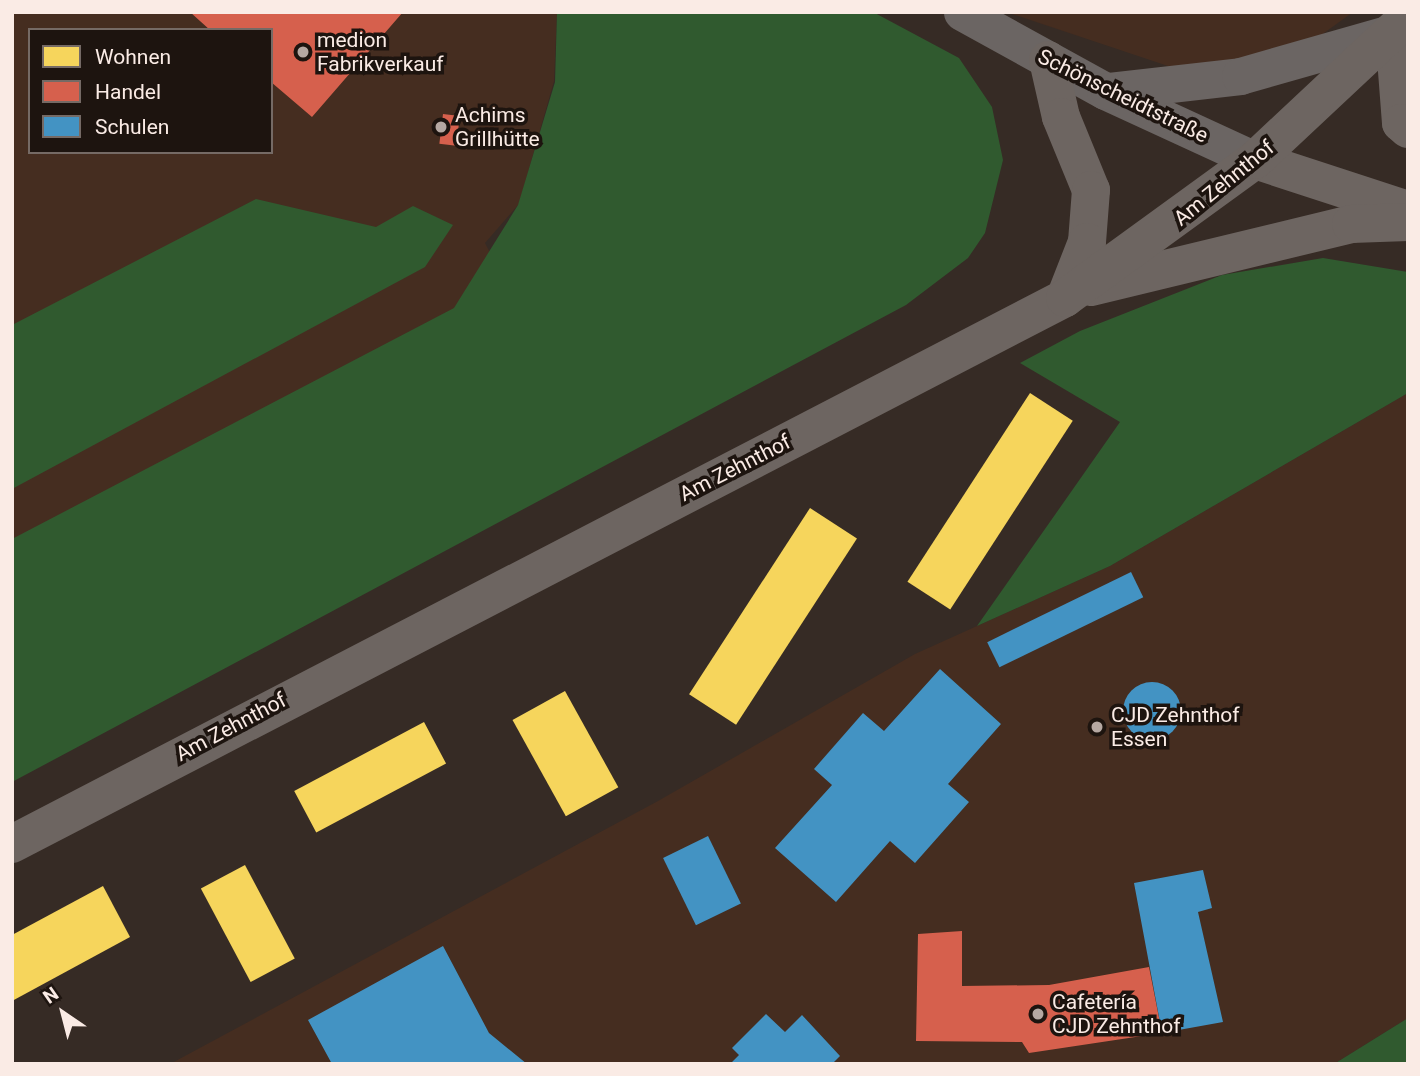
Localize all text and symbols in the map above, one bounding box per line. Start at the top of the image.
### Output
place label: medion Fabrikverkauf [317,27,444,77]
legend [28,28,273,154]
marker: medion Fabrikverkauf [295,44,311,60]
street label: Schönscheidtstraße [1034,44,1212,148]
text: Wohnen [95,45,171,69]
text: Handel [95,80,161,104]
place label: Achims Grillhütte [455,102,540,152]
text: Schulen [95,115,169,139]
marker: Achims Grillhütte [433,119,449,135]
street label: Am Zehnthof [1169,135,1279,231]
street label: Am Zehnthof [675,429,795,507]
street label: Am Zehnthof [171,687,291,767]
place label: CJD Zehnthof Essen [1111,702,1240,752]
marker: CJD Zehnthof Essen [1089,719,1105,735]
north arrow [28,978,98,1048]
text: N [39,982,63,1009]
place label: Cafetería CJD Zehnthof [1052,989,1181,1039]
marker: Cafetería CJD Zehnthof [1030,1006,1046,1022]

